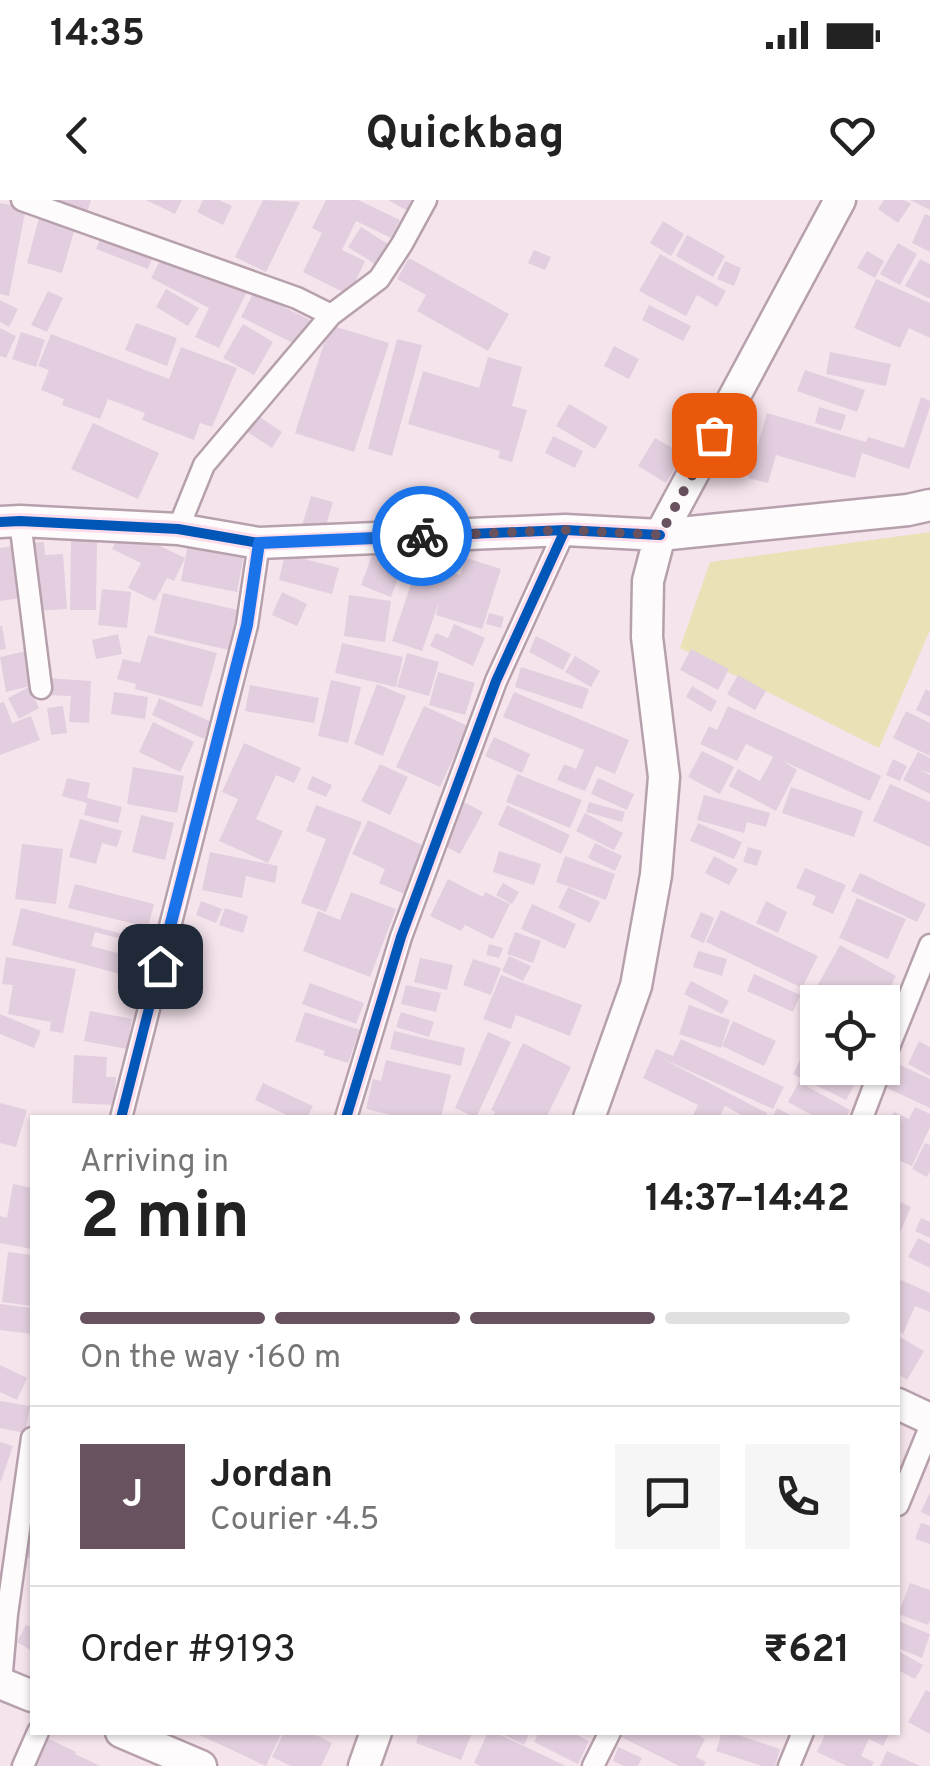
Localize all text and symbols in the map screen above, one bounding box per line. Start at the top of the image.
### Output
text: 14:35 [50,11,145,60]
text: Quickbag [366,107,564,164]
icon: back [50,108,105,163]
icon: heart [825,108,880,163]
pin [672,393,757,478]
icon: bag [687,408,742,463]
courier [372,486,472,586]
icon: bike [395,509,450,564]
pin [118,924,203,1009]
icon: home [133,939,188,994]
map controls [800,985,900,1085]
button: locate [800,985,900,1085]
text: Arriving in [80,1143,229,1183]
text: 14:37–14:42 [645,1176,850,1225]
text: 2 min [80,1179,250,1261]
text: On the way · 160 m [80,1339,341,1379]
button: chat [615,1444,720,1549]
button: phone [745,1444,850,1549]
text: Jordan [210,1452,333,1501]
text: J [122,1472,143,1521]
text: Courier · 4.5 [210,1501,379,1541]
text: Order #9193 [80,1627,296,1676]
text: ₹621 [763,1627,850,1676]

